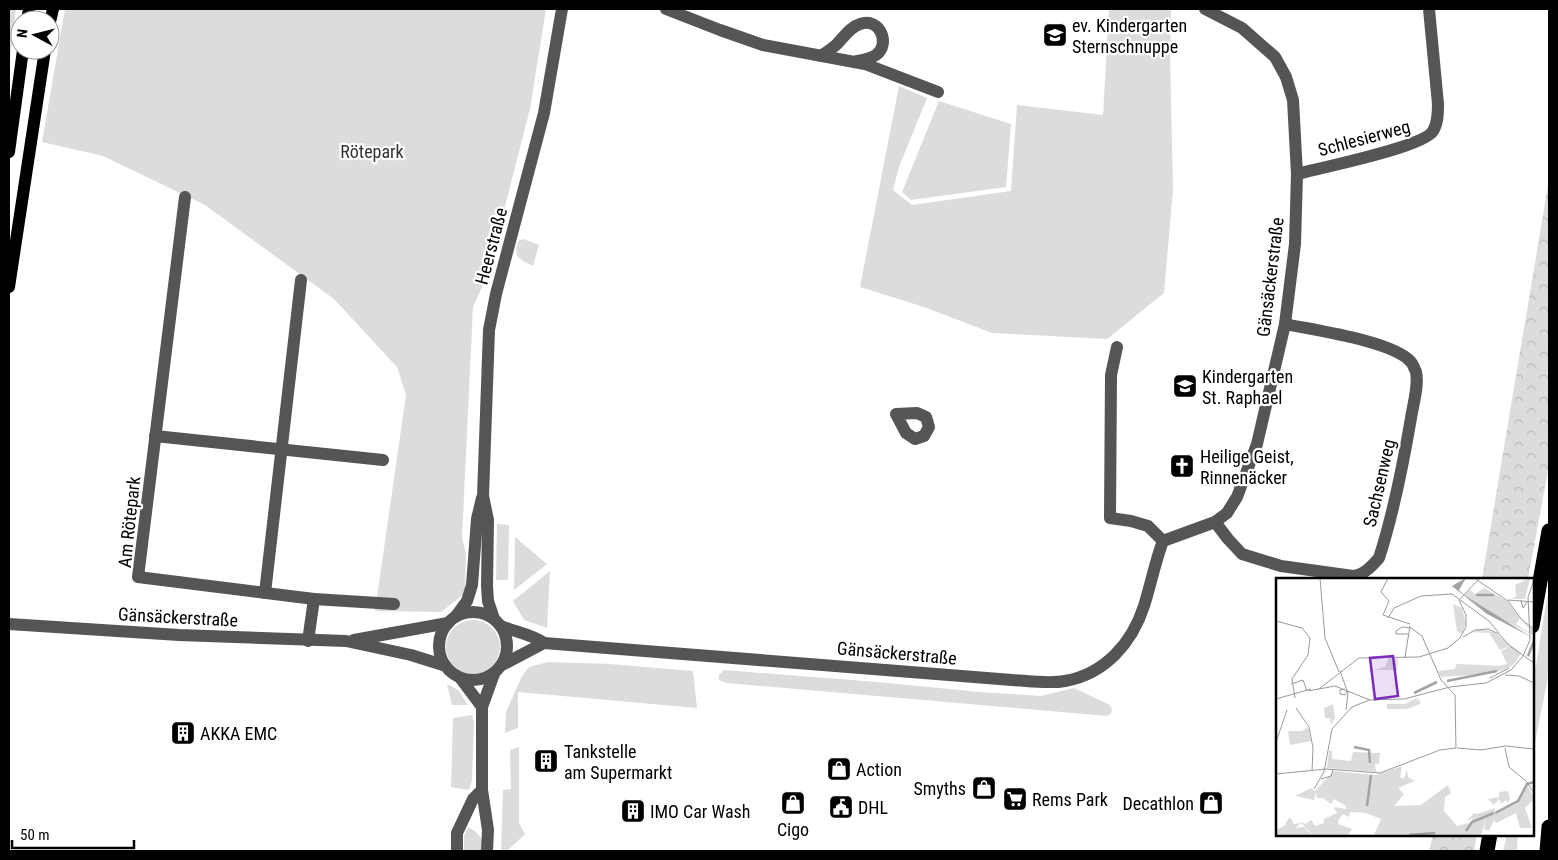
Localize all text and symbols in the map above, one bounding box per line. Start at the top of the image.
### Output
north arrow [10,10,60,60]
place label: ev. Kindergarten Sternschnuppe [1072,15,1187,57]
school or university icon: ev. Kindergarten Sternschnuppe [1042,22,1068,48]
text: N [14,28,31,39]
street label: Schlesierweg [1316,116,1412,160]
park label: Rötepark [340,141,404,162]
street label: Heerstraße [471,205,511,287]
street label: Gänsäckerstraße [1252,216,1288,338]
place label: Kindergarten St. Raphael [1202,366,1293,408]
school or university icon: Kindergarten St. Raphael [1172,373,1198,399]
street label: Sachsenweg [1359,437,1399,529]
place label: Heilige Geist, Rinnenäcker [1200,446,1294,488]
church icon: Heilige Geist, Rinnenäcker [1169,453,1195,479]
street label: Am Rötepark [114,475,144,569]
inset map [1276,578,1533,835]
street label: Gänsäckerstraße [117,603,239,631]
street label: Gänsäckerstraße [836,637,958,669]
building icon: AKKA EMC [170,720,196,746]
place label: AKKA EMC [200,723,277,744]
place label: Tankstelle am Supermarkt [564,741,672,783]
building icon: Tankstelle am Supermarkt [533,748,559,774]
shop icon: Action [826,756,852,782]
place label: Action [856,759,902,780]
shop icon: Smyths [971,775,997,801]
place label: Smyths [913,778,966,799]
supermarket icon: Rems Park [1002,786,1028,812]
place label: Rems Park [1032,789,1108,810]
shop icon: Cigo [780,790,806,816]
shop icon: Decathlon [1198,790,1224,816]
place label: Decathlon [1122,793,1194,814]
public building icon: DHL [828,794,854,820]
place label: DHL [858,797,888,818]
building icon: IMO Car Wash [620,798,646,824]
place label: IMO Car Wash [650,801,750,822]
scale bar [12,818,135,850]
place label: Cigo [777,819,809,840]
text: 50 m [20,826,50,844]

